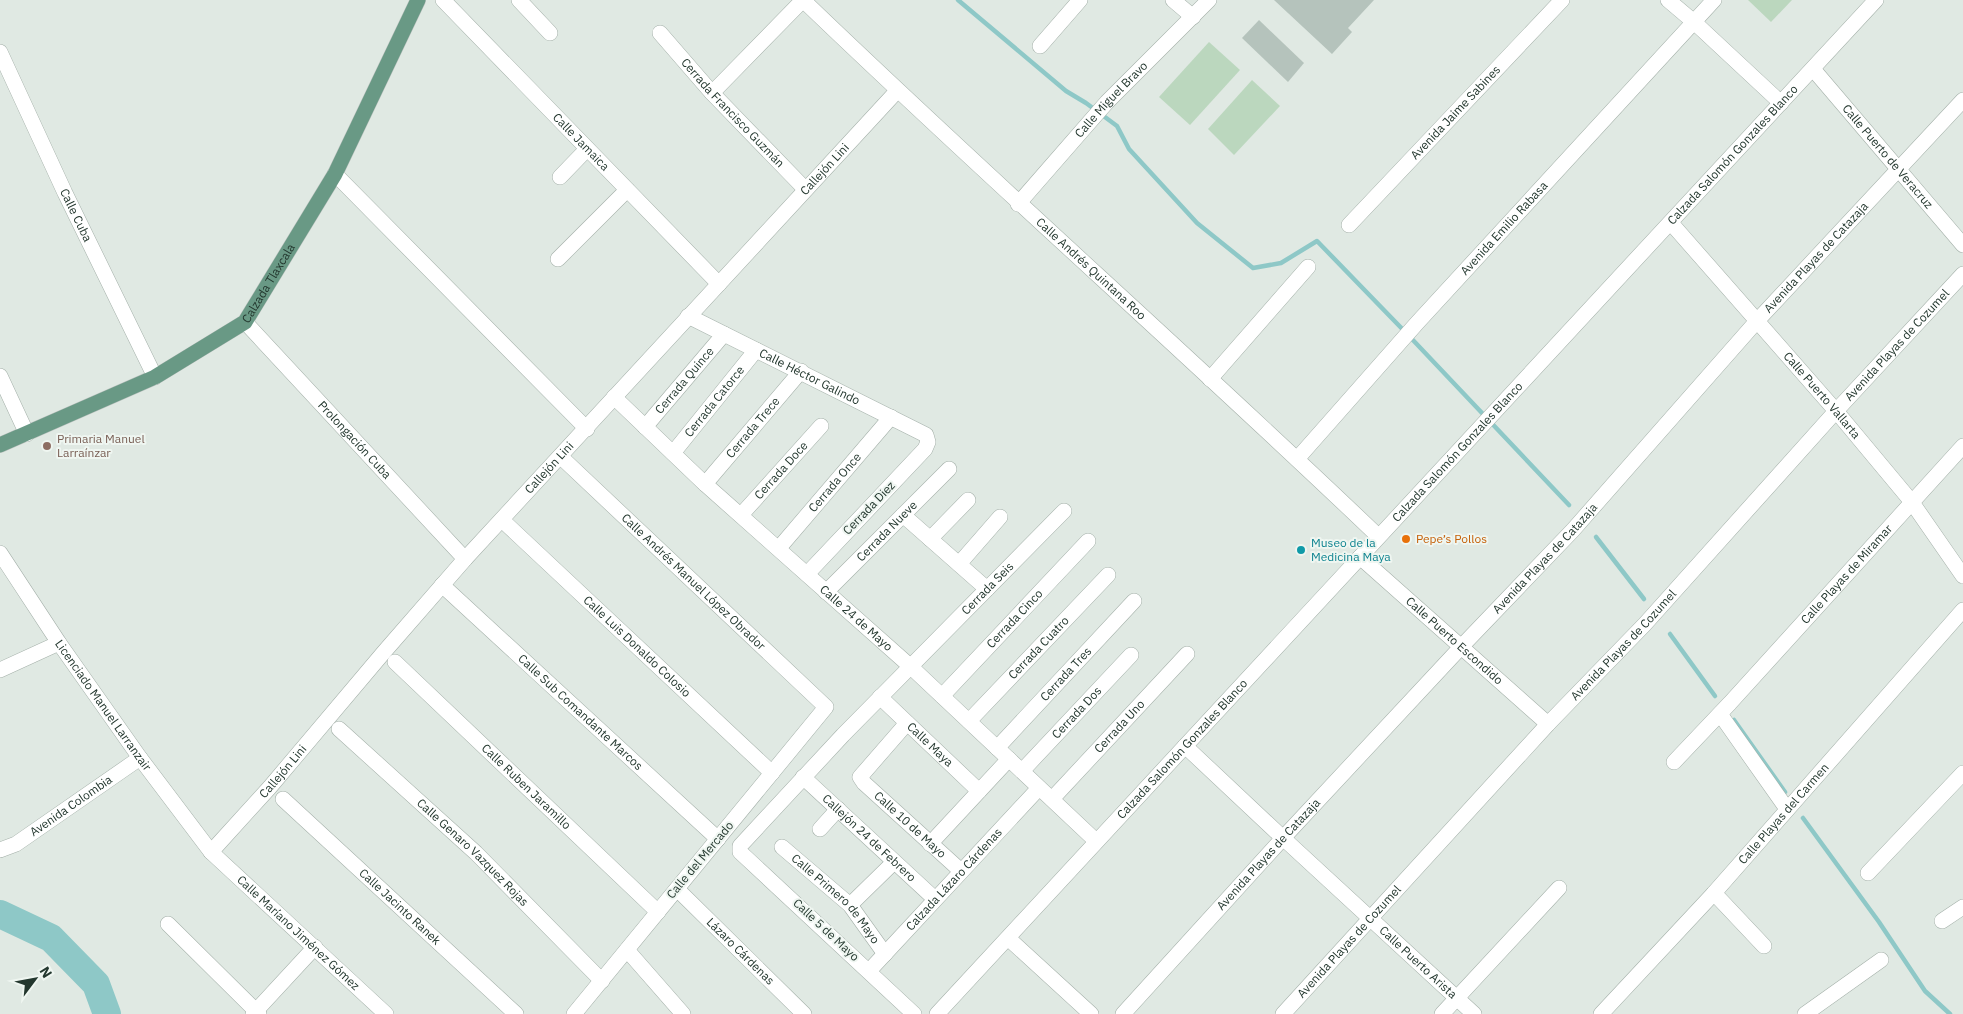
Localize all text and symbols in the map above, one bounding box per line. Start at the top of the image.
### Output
street label: Cerrada Francisco Guzmán [678,55,788,170]
street label: Calle Miguel Bravo [1071,58,1151,141]
street label: Avenida Jaime Sabines [1407,62,1503,162]
street label: Calzada Salomón Gonzales Blanco [1664,81,1801,228]
street label: Calle Puerto de Veracruz [1839,101,1937,212]
street label: Calle Jamaica [550,110,613,174]
street label: Callejón Lini [797,140,852,198]
street label: Avenida Emilio Rabasa [1457,178,1551,278]
street label: Calle Cuba [57,186,96,245]
street label: Avenida Playas de Catazaja [1760,198,1871,316]
street label: Calle Andrés Quintana Roo [1033,214,1150,323]
street label: Calzada Tlaxcala [238,240,298,325]
street label: Avenida Playas de Cozumel [1841,286,1952,404]
street label: Cerrada Quince [651,343,717,417]
street label: Calle Héctor Galindo [757,345,863,408]
street label: Calle Puerto Vallarta [1780,348,1864,442]
street label: Cerrada Catorce [681,362,747,440]
street label: Calzada Salomón Gonzales Blanco [1389,378,1526,525]
street label: Cerrada Trece [722,393,783,461]
street label: Prolongación Cuba [315,398,395,482]
place label: Primaria Manuel Larraínzar [57,431,145,460]
street label: Callejón Lini [521,438,577,496]
street label: Cerrada Doce [751,438,811,502]
marker: Primaria Manuel Larraínzar [41,440,53,452]
street label: Cerrada Once [805,449,864,515]
street label: Cerrada Diez [839,477,898,538]
street label: Cerrada Nueve [853,497,920,564]
street label: Avenida Playas de Catazaja [1489,499,1601,616]
street label: Calle Andrés Manuel López Obrador [619,510,769,653]
street label: Calle Playas de Miramar [1797,521,1896,627]
place label: Pepe’s Pollos [1416,531,1487,546]
marker: Pepe’s Pollos [1400,533,1412,545]
place label: Museo de la Medicina Maya [1311,535,1391,564]
marker: Museo de la Medicina Maya [1295,544,1307,556]
street label: Cerrada Seis [958,559,1016,618]
street label: Calle 24 de Mayo [817,582,896,654]
street label: Cerrada Cinco [983,586,1046,651]
street label: Avenida Playas de Cozumel [1567,586,1679,703]
street label: Calle Luis Donaldo Colosio [580,592,694,700]
street label: Calle Puerto Escondido [1403,593,1506,688]
street label: Cerrada Cuatro [1005,613,1072,682]
street label: Licenciado Manuel Larranzair [52,637,155,774]
street label: Cerrada Tres [1037,643,1094,704]
street label: Calle Sub Comandante Marcos [515,651,646,773]
street label: Calzada Salomón Gonzales Blanco [1113,676,1251,822]
street label: Cerrada Dos [1048,683,1105,742]
street label: Cerrada Uno [1091,696,1148,756]
street label: Calle Maya [904,719,957,770]
street label: Calle Ruben Jaramillo [479,740,575,832]
street label: Callejón Lini [256,741,309,801]
street label: Calle Playas del Carmen [1735,760,1832,867]
street label: Avenida Colombia [27,771,115,839]
street label: Calle 10 de Mayo [871,788,950,861]
street label: Callejón 24 de Febrero [820,791,920,885]
street label: Calle Genaro Vazquez Rojas [414,795,532,909]
street label: Avenida Playas de Catazaja [1213,795,1323,913]
street label: Calle del Mercado [663,818,736,901]
street label: Calzada Lázaro Cárdenas [902,825,1005,934]
street label: Calle Primero de Mayo [789,850,883,947]
street label: Calle Jacinto Ranek [356,865,445,948]
street label: Calle Maríano Jiménez Gómez [234,872,363,993]
street label: Avenida Playas de Cozumel [1294,882,1404,1001]
street label: Calle 5 de Mayo [790,895,863,964]
street label: Lázaro Cárdenas [704,914,778,988]
street label: Calle Puerto Arista [1376,923,1461,1002]
north arrow [10,954,60,1004]
text: N [36,963,56,981]

